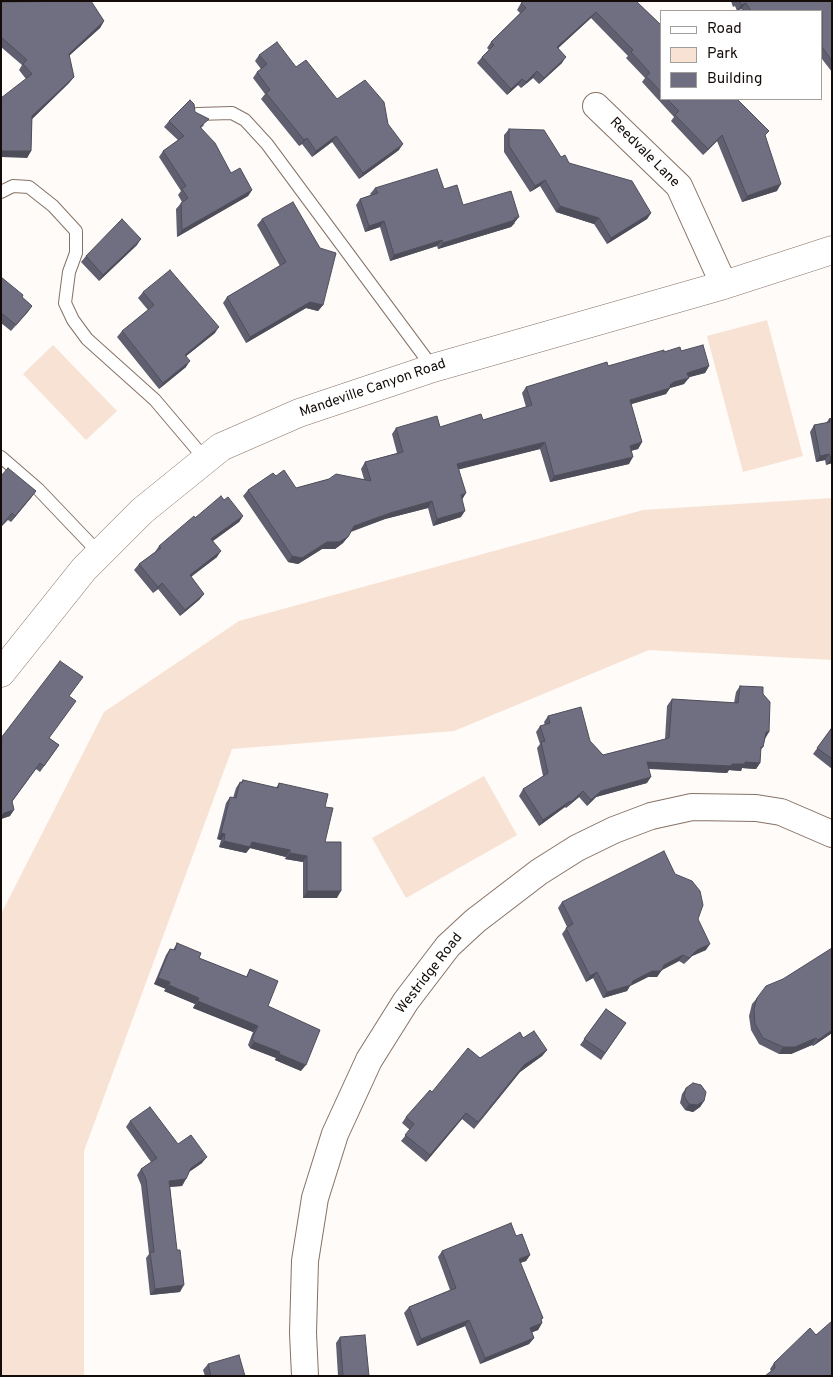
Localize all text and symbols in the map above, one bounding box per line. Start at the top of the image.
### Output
legend [660,10,823,100]
text: Road [707,20,742,39]
text: Park [707,45,738,64]
text: Building [707,70,762,89]
street label: Reedvale Lane [605,114,683,192]
street label: Mandeville Canyon Road [298,356,448,422]
street label: Westridge Road [393,930,467,1018]

